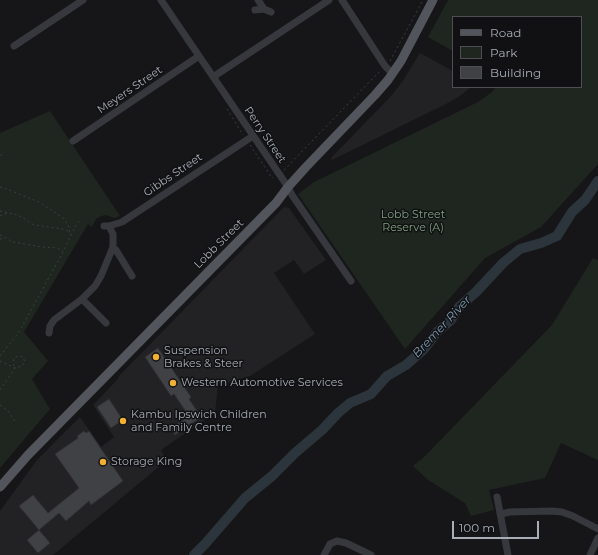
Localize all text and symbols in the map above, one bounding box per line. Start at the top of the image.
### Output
legend [452,16,582,88]
text: Road [490,25,521,40]
text: Park [490,45,517,60]
street label: Meyers Street [95,63,165,117]
text: Building [490,65,541,80]
street label: Perry Street [241,104,289,166]
street label: Gibbs Street [141,151,205,199]
park label: Lobb Street Reserve (A) [381,208,445,234]
street label: Lobb Street [192,217,246,271]
water label: Bremer River [410,293,474,361]
place label: Suspension Brakes & Steer [164,344,243,370]
marker: Suspension Brakes & Steer [151,352,161,362]
place label: Western Automotive Services [181,376,343,390]
marker: Western Automotive Services [168,378,178,388]
place label: Kambu Ipswich Children and Family Centre [131,408,267,434]
marker: Kambu Ipswich Children and Family Centre [118,416,128,426]
place label: Storage King [111,455,182,469]
marker: Storage King [98,457,108,467]
scale bar [454,513,541,539]
text: 100 m [459,520,495,535]

